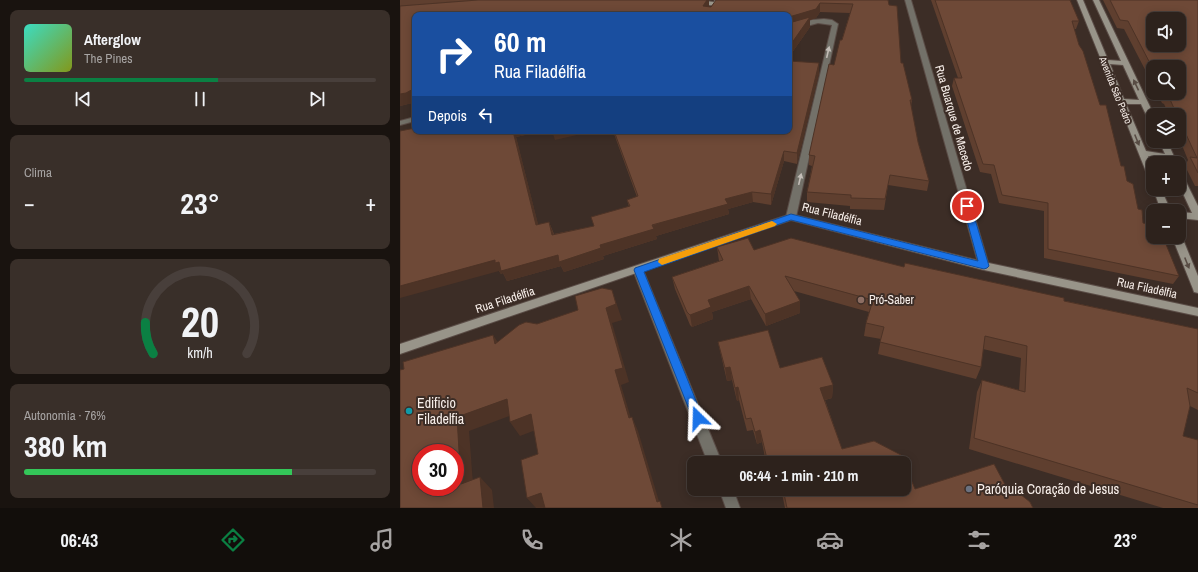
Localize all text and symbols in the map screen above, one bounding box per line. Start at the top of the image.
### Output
map controls [1146,12,1186,244]
button: sound [1146,12,1186,52]
text: 60 m [494,23,546,61]
icon: right [428,28,480,80]
text: Afterglow [84,29,141,50]
one-way arrow [826,46,832,59]
text: The Pines [84,50,133,67]
street label: Avenida São Pedro [1096,54,1135,126]
text: Rua Filadélfia [494,59,586,84]
button: search [1146,60,1186,100]
street label: Rua Buarque de Macedo [931,63,977,173]
one-way arrow [1133,80,1139,91]
icon: previous [72,88,94,110]
icon: pause [189,88,211,110]
icon: next [306,88,328,110]
icon: left [475,104,497,126]
text: Depois [428,105,467,126]
button: layers [1146,108,1186,148]
one-way arrow [1134,134,1140,145]
button: + [1146,156,1186,196]
text: Clima [24,164,52,181]
one-way arrow [797,173,803,185]
text: 23° [180,183,220,223]
text: − [24,188,35,218]
text: + [365,188,376,218]
pin [950,189,984,223]
icon: arrive [956,195,978,217]
street label: Rua Filadélfia [800,199,864,229]
button: − [1146,204,1186,244]
one-way arrow [1185,258,1191,270]
street label: Rua Filadélfia [1115,274,1179,302]
street label: Rua Filadélfia [473,283,537,317]
place label: Pró-Saber [869,292,915,308]
text: 20 [181,294,219,350]
marker: Pró-Saber [856,295,866,305]
text: km/h [187,343,213,362]
place label: Edificio Filadelfia [417,394,465,428]
position arrow [677,397,719,439]
marker: Edificio Filadelfia [404,406,414,416]
text: Autonomia · 76% [24,407,106,424]
text: 380 km [24,426,107,466]
speed limit sign: 30 [412,444,464,496]
text: 06:44 · 1 min · 210 m [740,465,858,486]
place label: Paróquia Coração de Jesus [977,480,1120,498]
marker: Paróquia Coração de Jesus [964,484,974,494]
icon: directions [219,526,247,554]
icon: music [368,526,396,554]
icon: phone [518,526,546,554]
icon: climate [667,526,695,554]
icon: car [816,526,844,554]
icon: filters [965,526,993,554]
text: 06:43 [61,528,98,553]
text: 23° [1114,528,1137,553]

